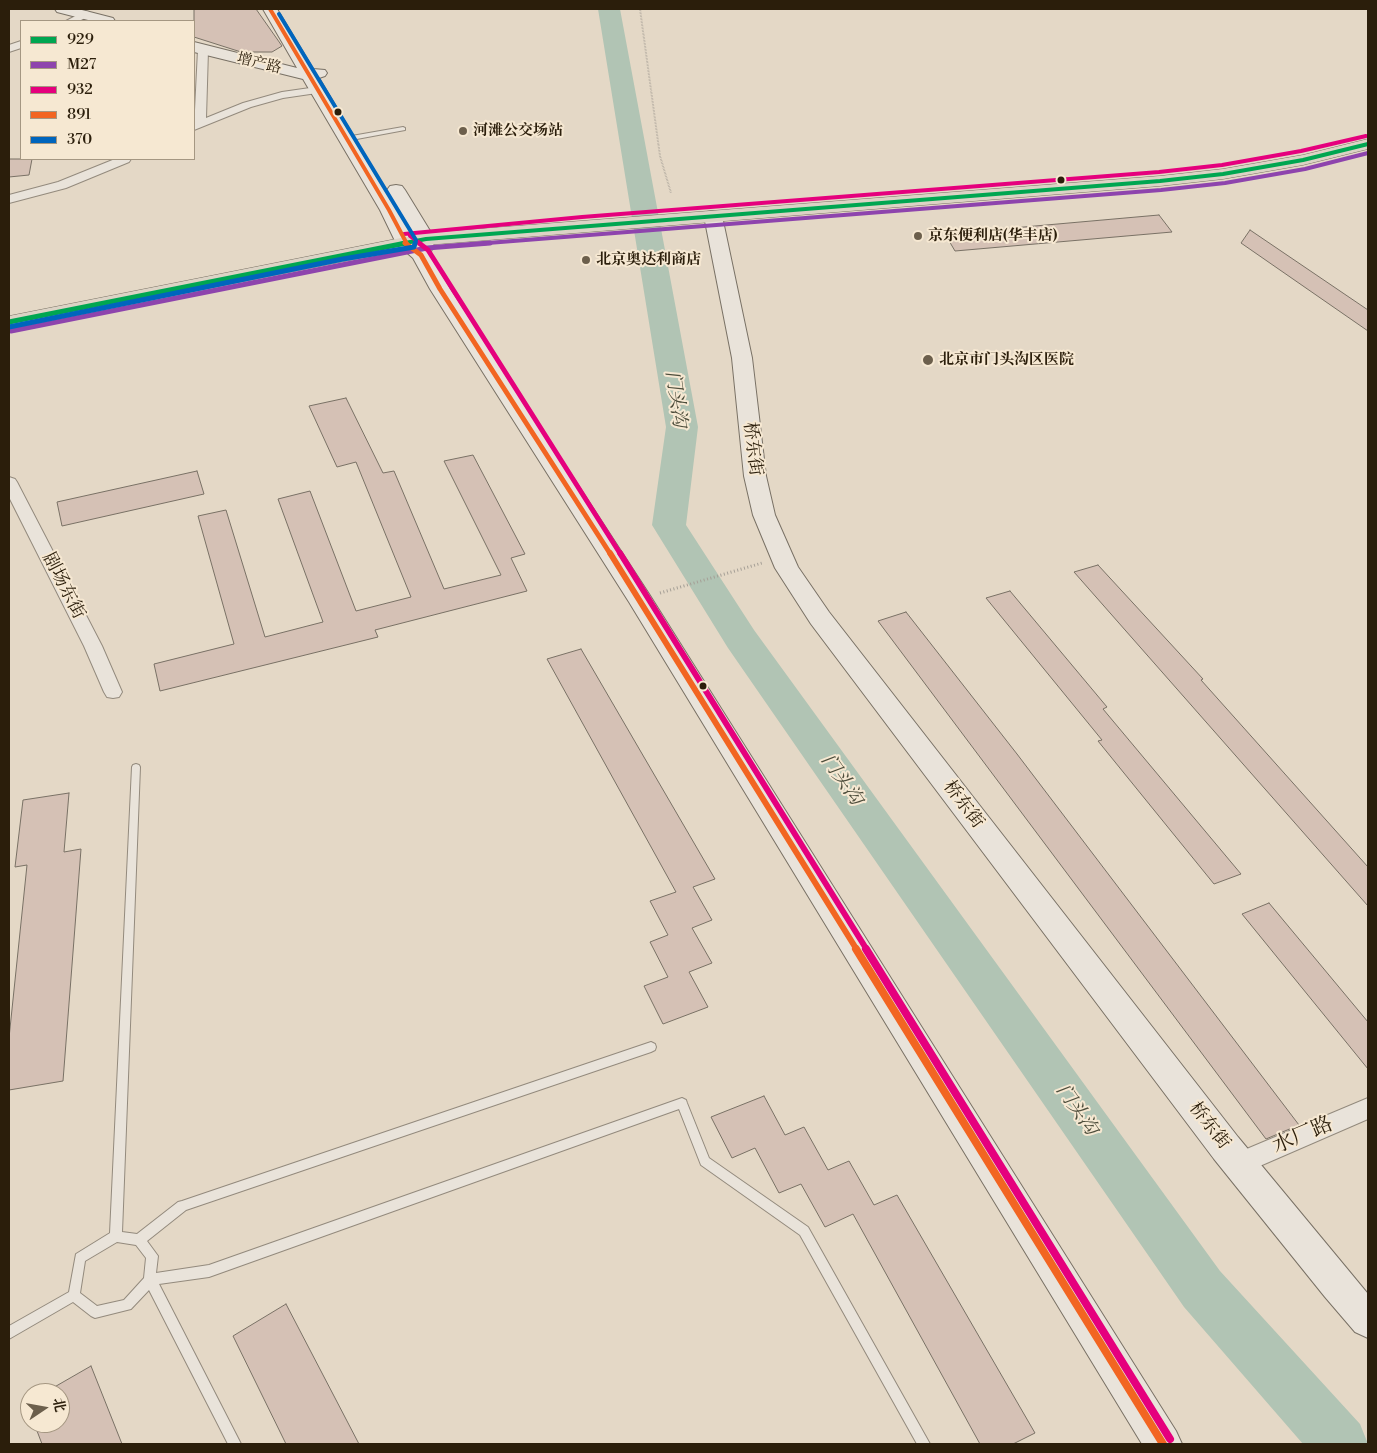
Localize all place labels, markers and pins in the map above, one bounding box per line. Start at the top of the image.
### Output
unlabelled marker [333,107,343,117]
place label: 河滩公交场站 [473,122,563,140]
marker: 河滩公交场站 [457,125,469,137]
unlabelled marker [1056,175,1066,185]
place label: 京东便利店(华丰店) [928,227,1057,245]
marker: 京东便利店(华丰店) [912,230,924,242]
place label: 北京奥达利商店 [596,251,701,269]
marker: 北京奥达利商店 [580,254,592,266]
place label: 北京市门头沟区医院 [939,351,1074,369]
marker: 北京市门头沟区医院 [921,353,935,367]
unlabelled marker [698,681,708,691]

